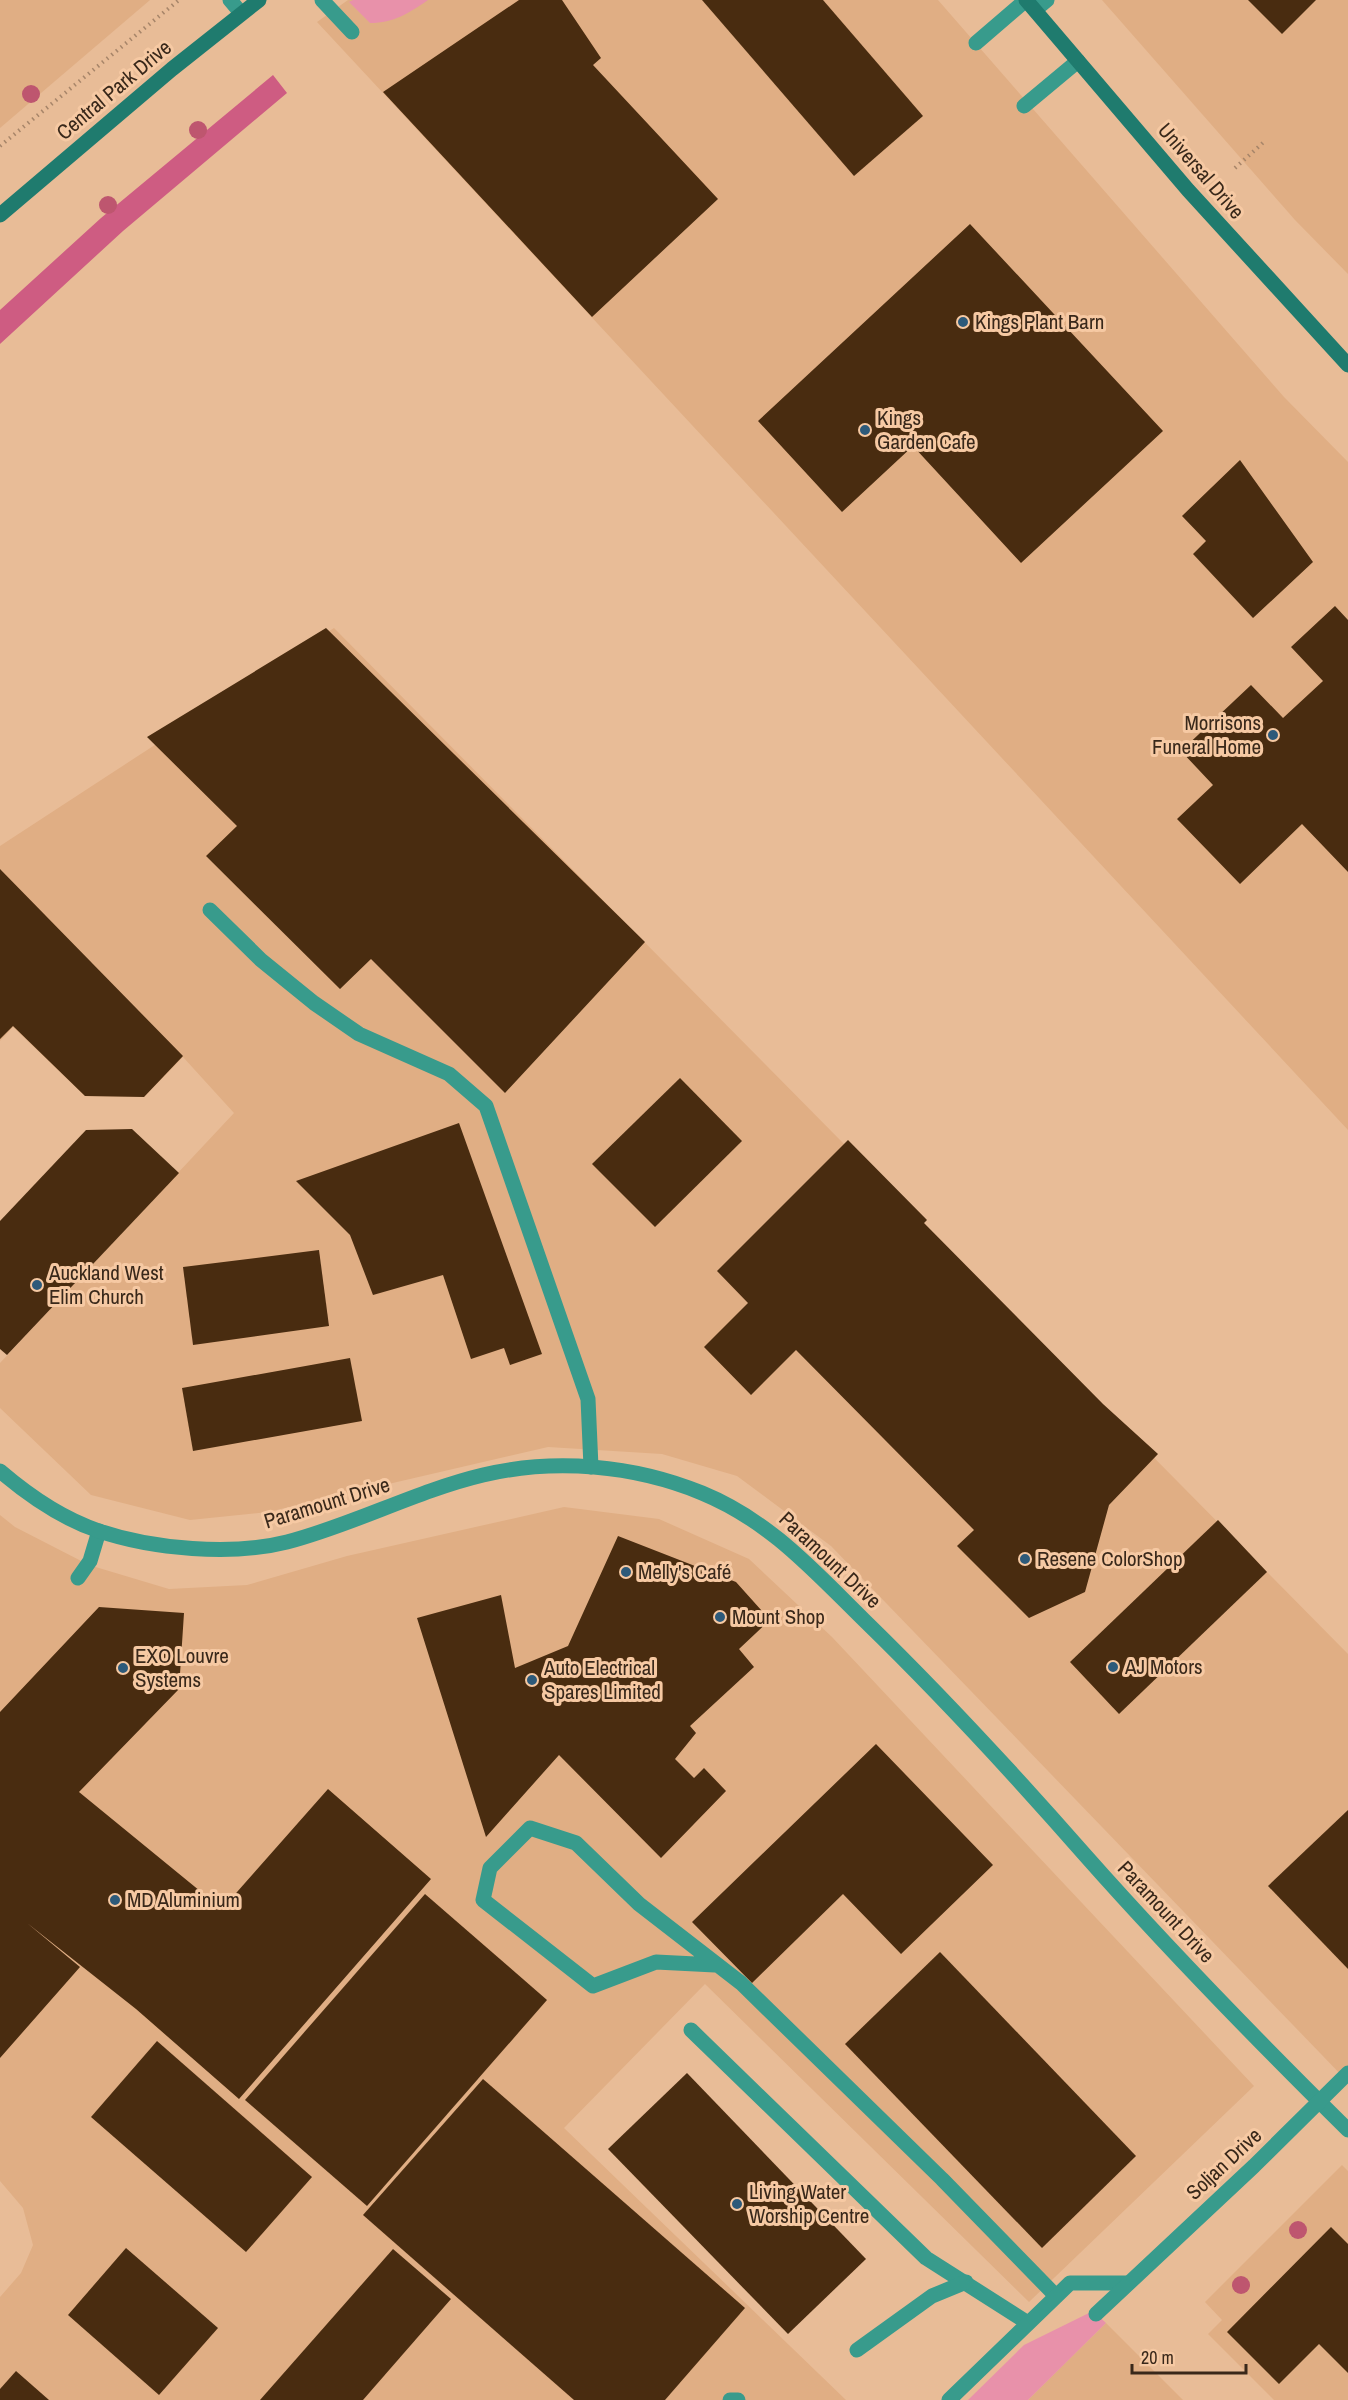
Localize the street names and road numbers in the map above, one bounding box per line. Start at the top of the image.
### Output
street label: Central Park Drive [50,33,177,146]
street label: Universal Drive [1152,116,1251,225]
street label: Paramount Drive [260,1470,393,1535]
street label: Paramount Drive [773,1505,888,1615]
street label: Paramount Drive [1111,1854,1221,1969]
street label: Soljan Drive [1179,2121,1268,2206]

